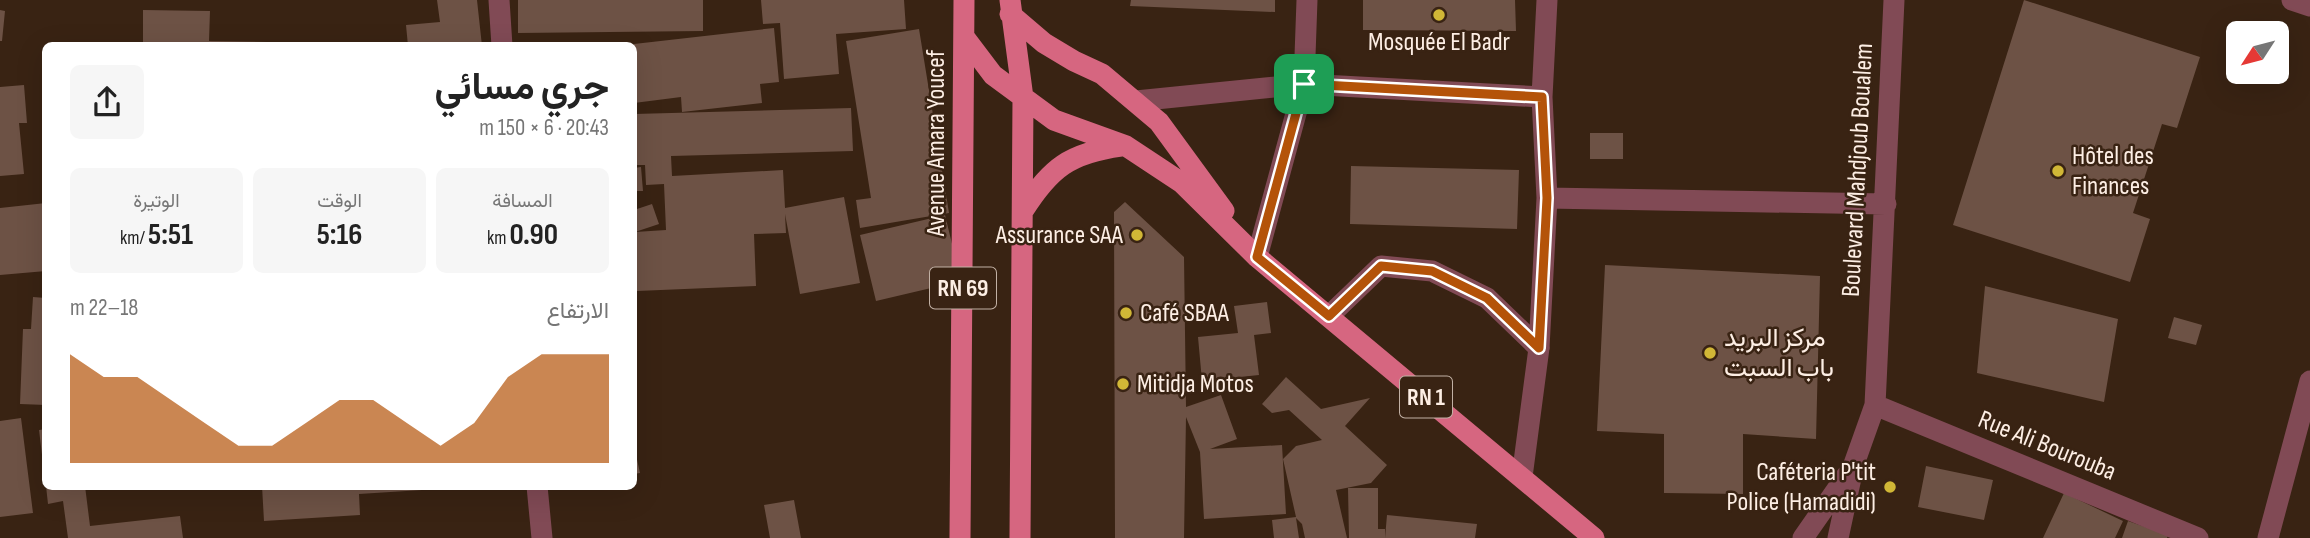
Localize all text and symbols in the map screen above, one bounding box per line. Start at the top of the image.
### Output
marker: Mosquée El Badr [1431,7,1447,23]
north arrow [2226,21,2289,84]
map controls [2226,21,2289,84]
place label: Mosquée El Badr [1368,27,1511,58]
street label: Boulevard Mahdjoub Boualem [1836,42,1880,298]
street label: Avenue Amara Youcef [921,49,952,237]
pin [1274,54,1334,114]
button: share [70,65,144,139]
text: جري مسائي [435,65,609,110]
icon: arrive [1285,65,1323,103]
text: 20:43 · 6 × 150 m [479,114,609,142]
place label: Hôtel des Finances [2072,141,2154,202]
marker: Hôtel des Finances [2050,163,2066,179]
text: الوتيرة [133,190,180,213]
text: الوقت [317,190,362,213]
text: المسافة [492,190,553,213]
text: 5:51 [148,217,193,253]
text: 5:16 [317,217,362,253]
text: 0.90 [509,217,558,253]
place label: Assurance SAA [995,220,1124,251]
text: /km [120,227,148,250]
text: km [487,227,509,250]
marker: Assurance SAA [1129,227,1145,243]
road number: RN 69 [930,268,996,309]
text: 18–22 m [70,294,138,322]
text: الارتفاع [547,297,609,325]
place label: Café SBAA [1140,298,1230,329]
marker: Café SBAA [1118,305,1134,321]
place label: مركز البريد باب السبت [1724,323,1834,384]
marker: مركز البريد باب السبت [1702,345,1718,361]
place label: Mitidja Motos [1137,369,1254,400]
marker: Mitidja Motos [1115,376,1131,392]
road number: RN 1 [1400,376,1452,418]
street label: Rue Ali Bourouba [1974,404,2120,488]
place label: Caféteria P'tit Police (Hamadidi) [1727,457,1876,518]
marker: Caféteria P'tit Police (Hamadidi) [1882,479,1898,495]

